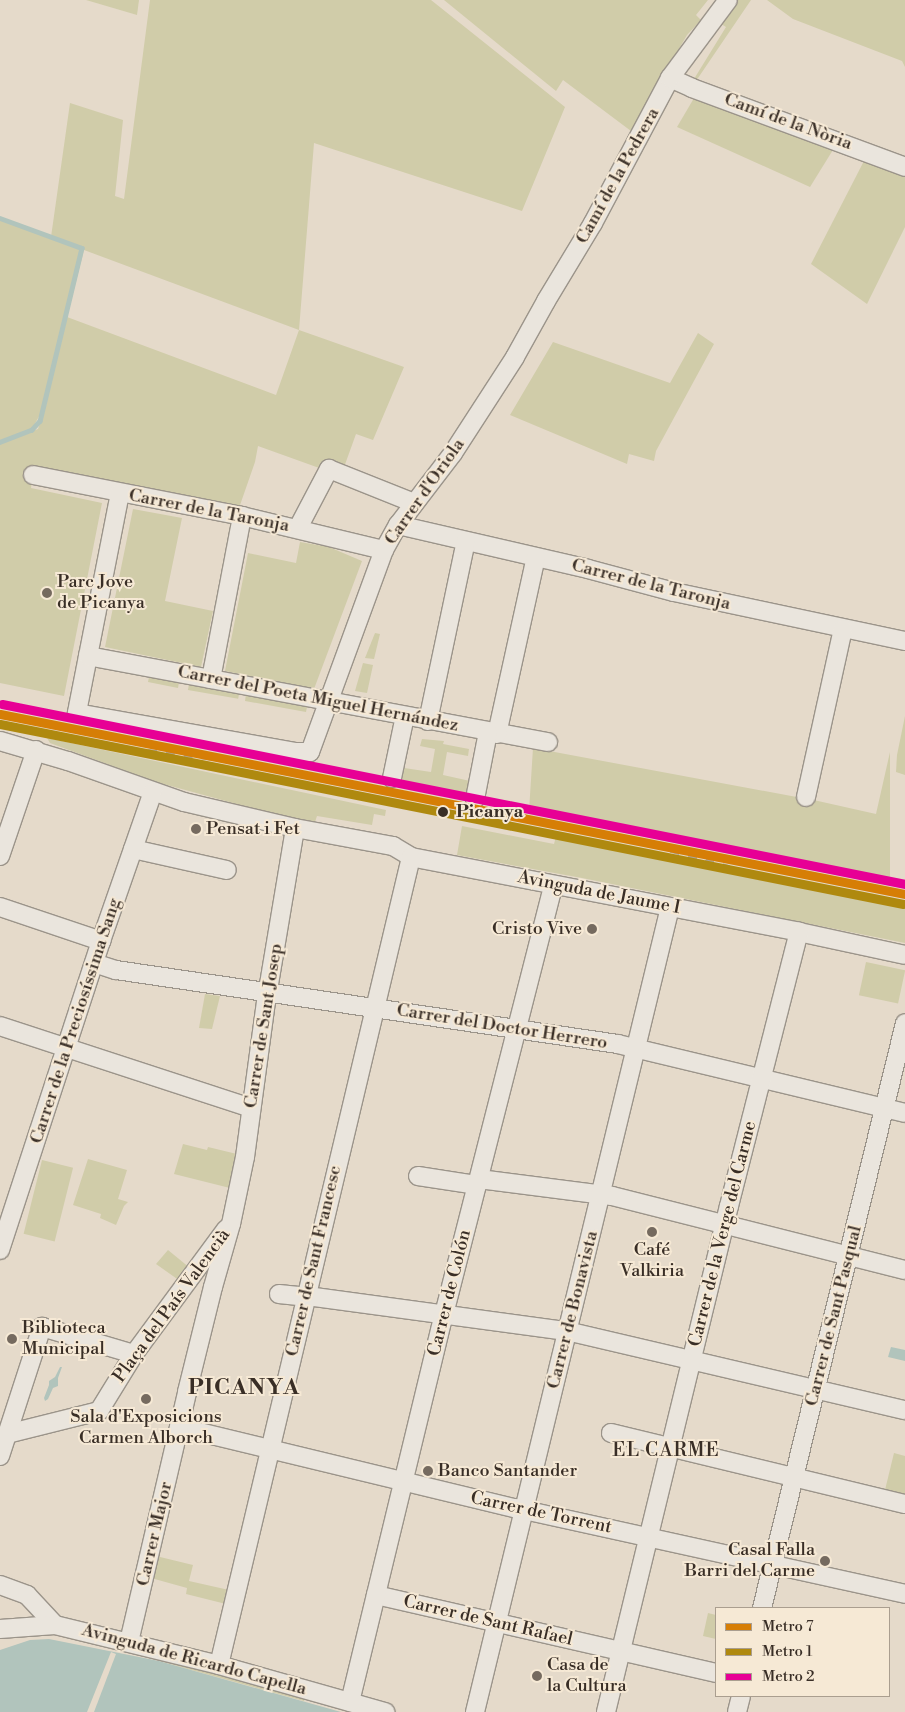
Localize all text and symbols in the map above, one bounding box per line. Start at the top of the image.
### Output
street label: Camí de la Nòria [721,89,855,155]
street label: Camí de la Pedrera [572,104,664,248]
street label: Carrer d'Oriola [380,435,470,549]
street label: Carrer de la Taronja [127,485,291,537]
street label: Carrer de la Taronja [569,555,733,615]
place label: Parc Jove de Picanya [57,572,145,614]
marker: Parc Jove de Picanya [41,587,53,599]
street label: Carrer del Poeta Miguel Hernández [176,661,460,737]
place label: Picanya [456,801,523,823]
marker: Picanya [434,803,452,821]
place label: Pensat i Fet [206,818,300,840]
marker: Pensat i Fet [190,823,202,835]
street label: Avinguda de Jaume I [516,867,682,919]
street label: Carrer de la Preciosíssima Sang [26,896,126,1146]
place label: Cristo Vive [492,918,582,940]
marker: Cristo Vive [586,923,598,935]
street label: Carrer de Sant Josep [240,942,288,1110]
street label: Carrer del Doctor Herrero [395,1000,609,1054]
street label: Carrer de la Verge del Carme [684,1119,762,1349]
street label: Carrer de Sant Francesc [281,1163,347,1359]
street label: Carrer de Sant Pasqual [801,1224,867,1408]
street label: Plaça del País Valencià [109,1225,235,1387]
marker: Café Valkiria [646,1226,658,1238]
street label: Carrer de Colón [424,1228,476,1358]
street label: Carrer de Bonavista [543,1229,603,1391]
place label: Café Valkiria [620,1240,684,1282]
place label: Biblioteca Municipal [22,1318,106,1360]
marker: Biblioteca Municipal [6,1333,18,1345]
district label: PICANYA [187,1375,301,1401]
marker: Sala d'Exposicions Carmen Alborch [140,1393,152,1405]
place label: Sala d'Exposicions Carmen Alborch [70,1407,222,1450]
district label: EL CARME [611,1440,721,1462]
place label: Banco Santander [438,1460,577,1482]
marker: Banco Santander [422,1465,434,1477]
street label: Carrer Major [132,1480,178,1588]
street label: Carrer de Torrent [468,1487,614,1539]
place label: Casal Falla Barri del Carme [685,1540,815,1582]
marker: Casal Falla Barri del Carme [819,1555,831,1567]
street label: Carrer de Sant Rafael [401,1591,575,1651]
legend [715,1607,890,1697]
text: Metro 7 [762,1617,814,1636]
street label: Avinguda de Ricardo Capella [79,1620,309,1700]
text: Metro 1 [762,1642,812,1661]
place label: Casa de la Cultura [547,1655,627,1698]
text: Metro 2 [762,1667,815,1686]
marker: Casa de la Cultura [531,1670,543,1682]

